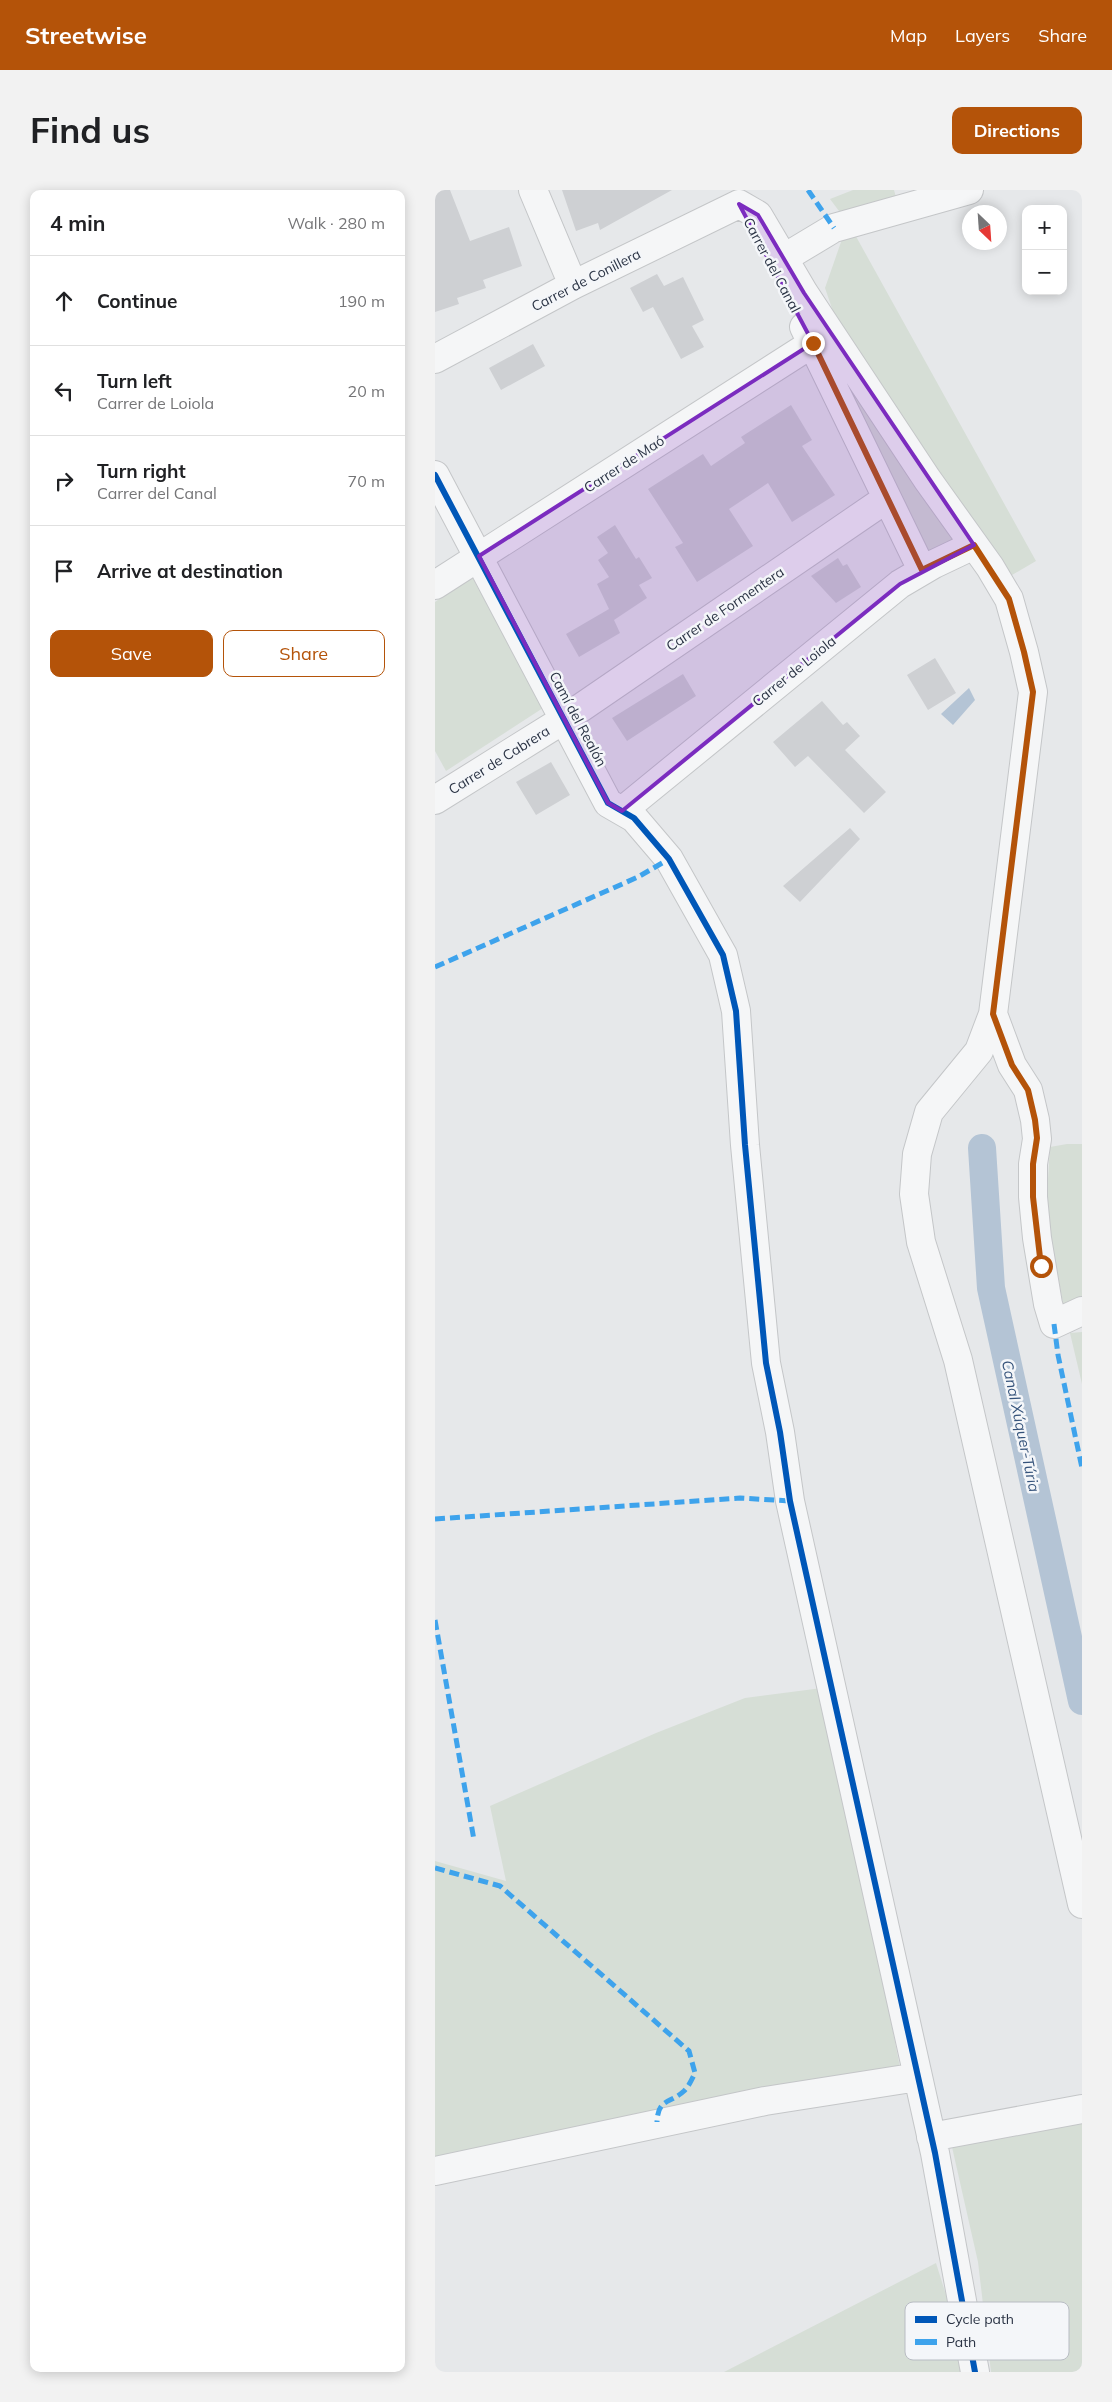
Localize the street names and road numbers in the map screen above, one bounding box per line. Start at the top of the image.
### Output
street label: Carrer del Canal [739,214,805,316]
street label: Carrer de Conillera [528,245,644,315]
street label: Carrer de Maó [580,431,668,497]
street label: Carrer de Formentera [663,563,787,655]
street label: Carrer de Loiola [749,632,839,710]
street label: Camí del Realón [545,668,611,770]
street label: Carrer de Cabrera [445,722,553,798]

